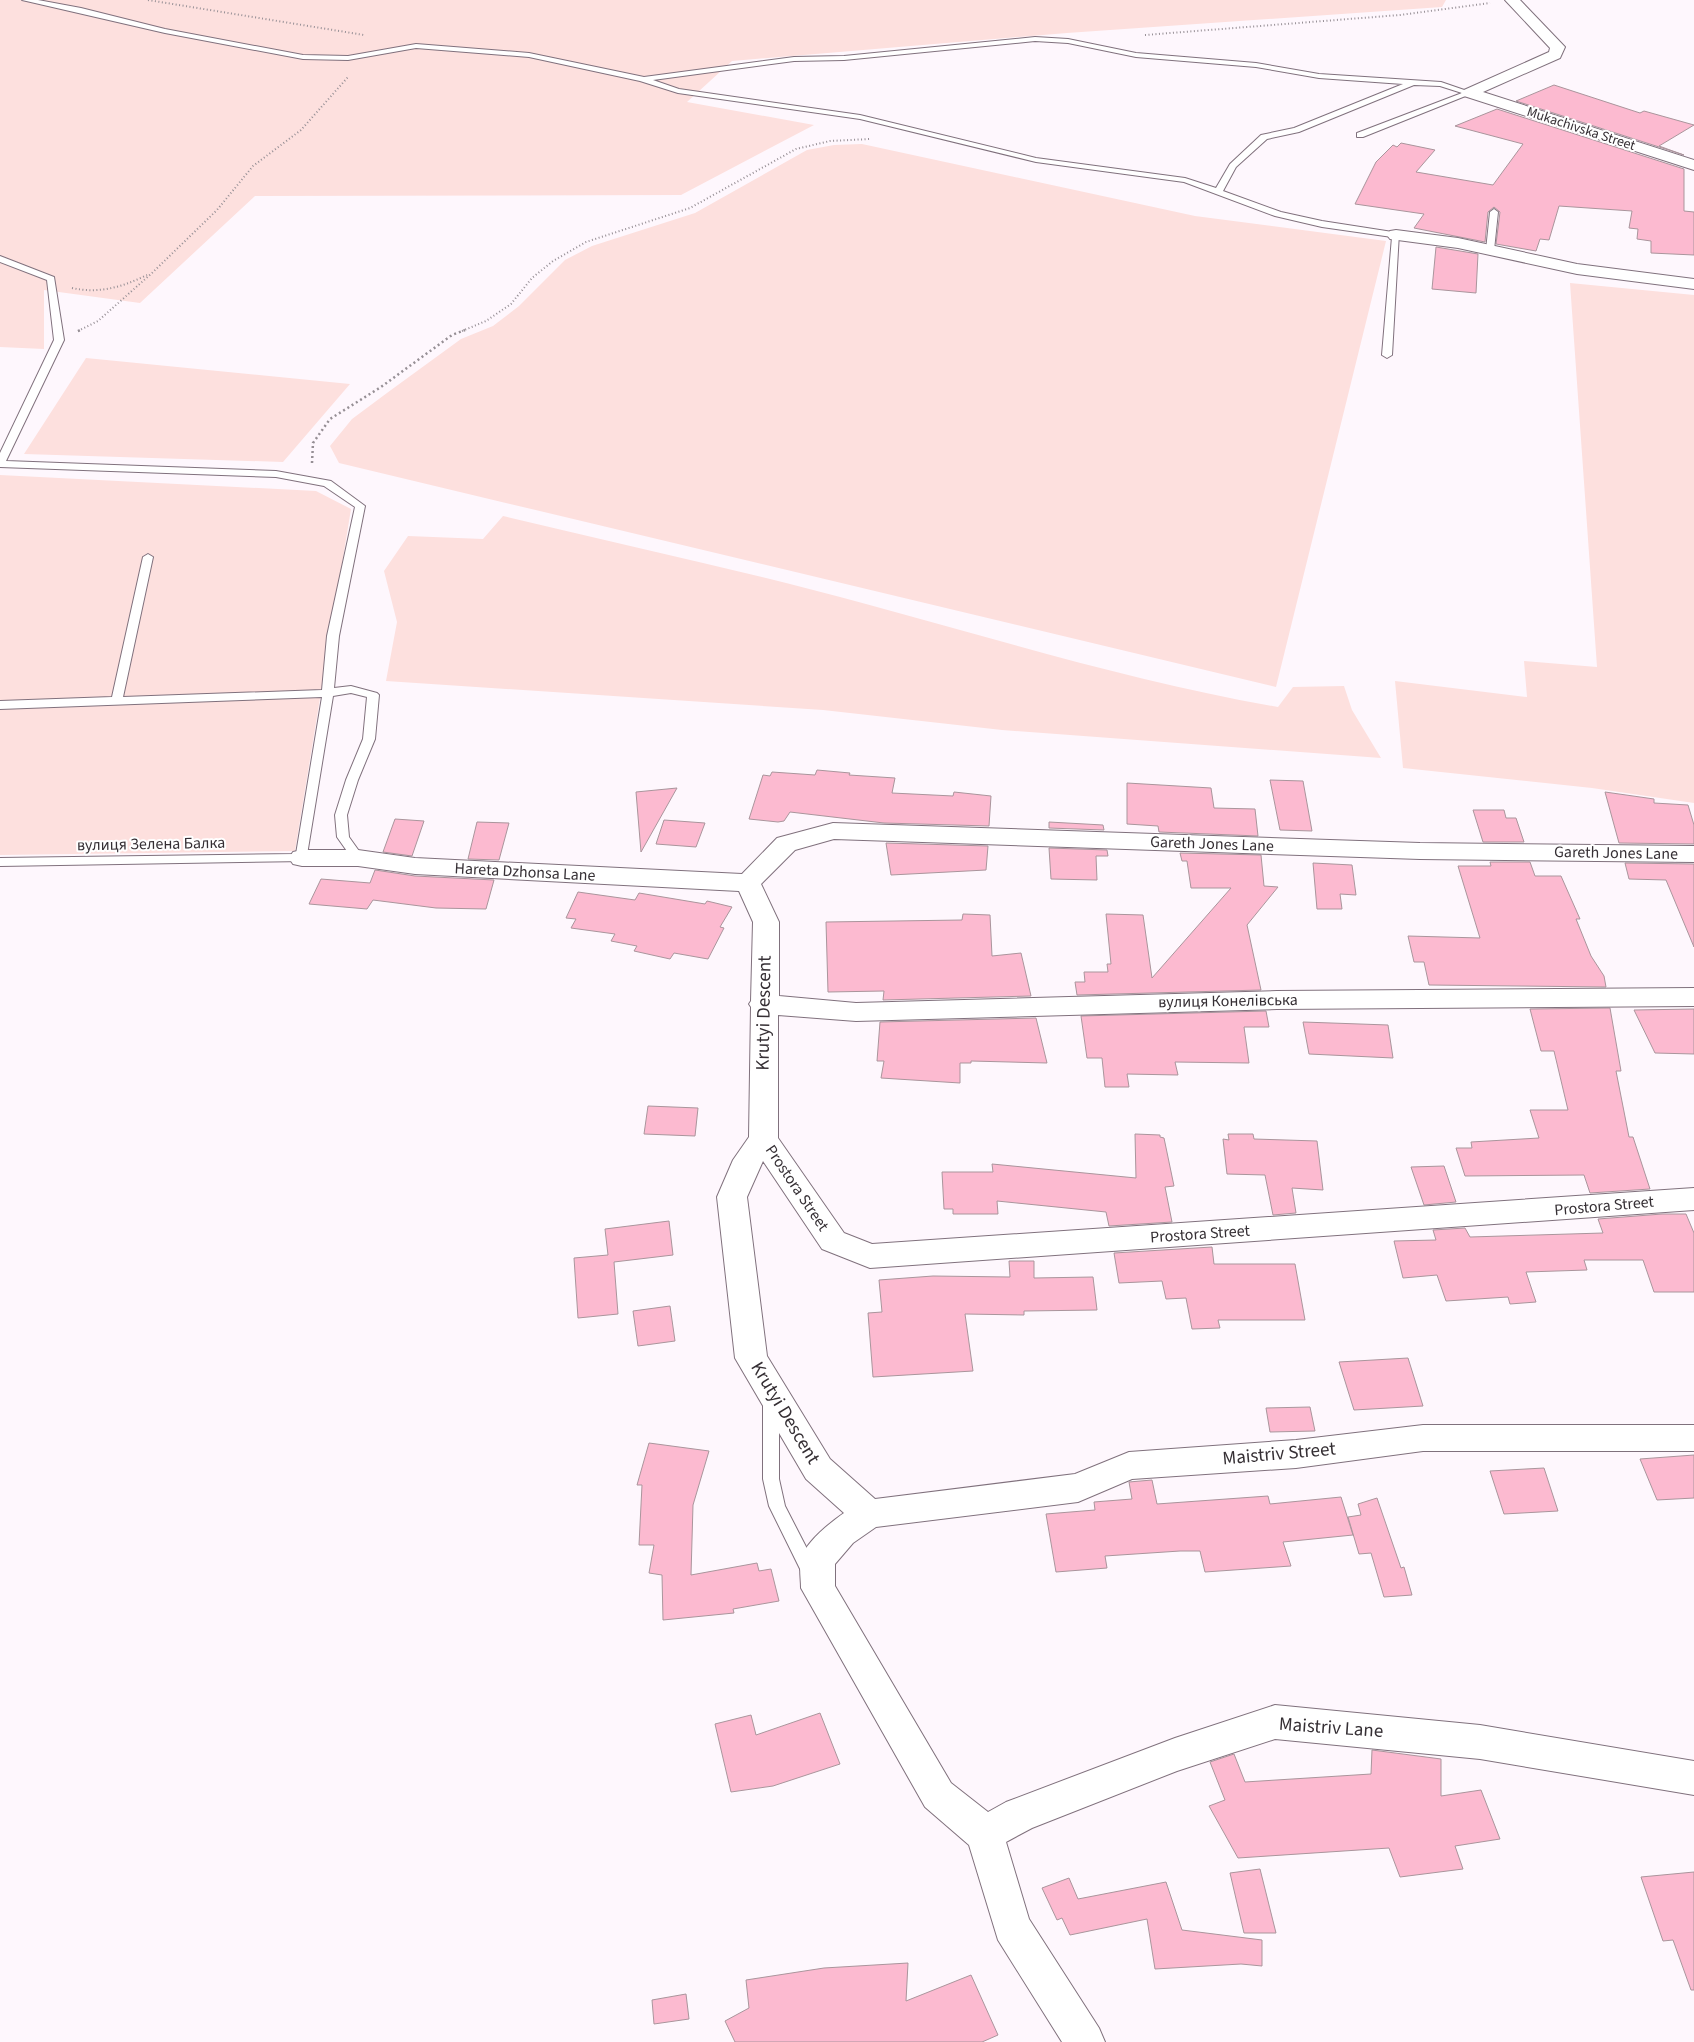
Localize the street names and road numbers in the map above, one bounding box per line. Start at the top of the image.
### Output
street label: Mukachivska Street [1524,102,1638,156]
street label: Gareth Jones Lane [1150,831,1274,857]
street label: вулиця Зелена Балка [77,832,225,856]
street label: Gareth Jones Lane [1554,841,1678,865]
street label: Hareta Dzhonsa Lane [454,857,596,887]
street label: Krutyi Descent [749,955,779,1071]
street label: вулиця Конелівська [1158,989,1298,1013]
street label: Prostora Street [760,1140,834,1236]
street label: Prostora Street [1553,1191,1655,1221]
street label: Prostora Street [1149,1220,1251,1248]
street label: Krutyi Descent [744,1357,827,1470]
street label: Maistriv Street [1221,1436,1337,1472]
street label: Maistriv Lane [1278,1711,1384,1745]

